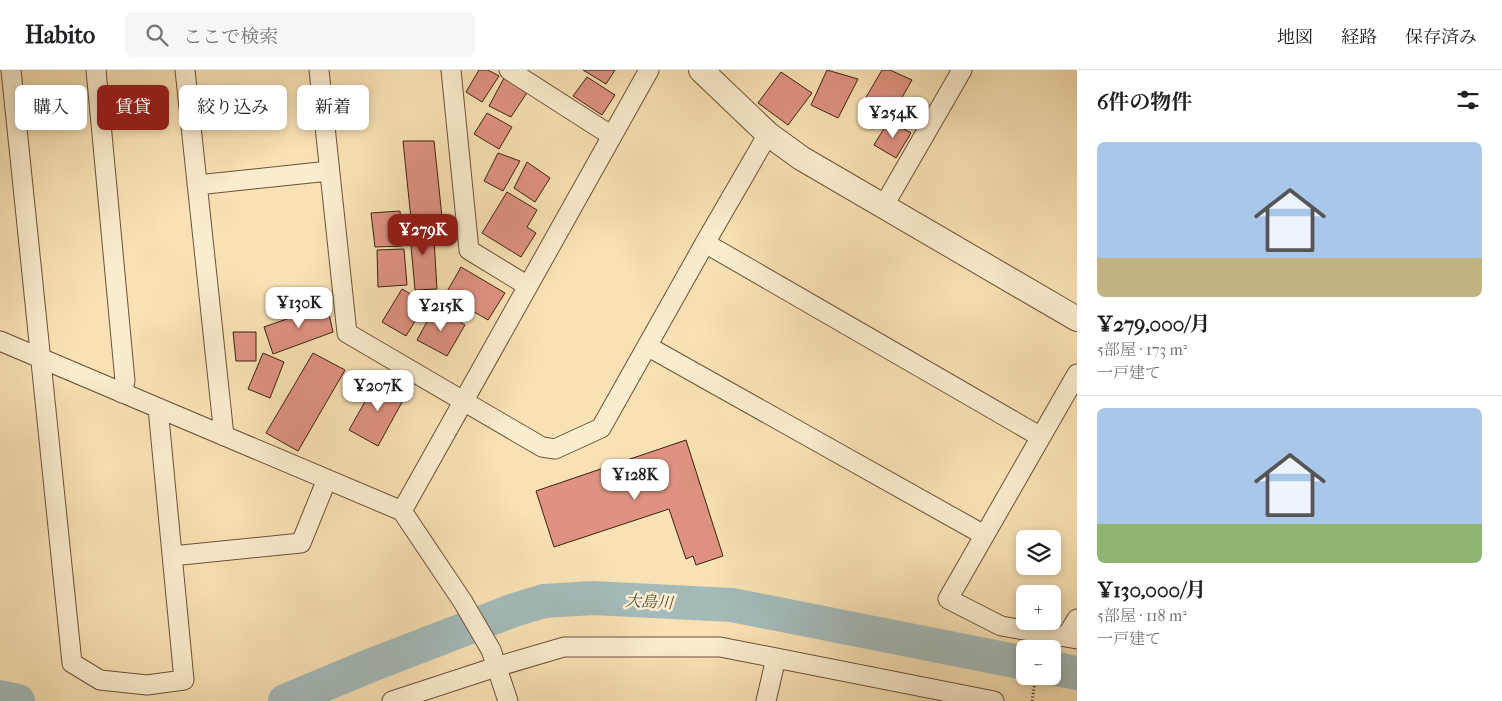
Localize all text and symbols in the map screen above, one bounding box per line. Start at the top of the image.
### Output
search box [125,12,475,57]
text: Habito [25,21,95,49]
icon: search [143,21,171,49]
text: ここで検索 [183,26,278,48]
text: 地図 [1277,27,1313,48]
text: 経路 [1341,27,1377,48]
text: 保存済み [1405,27,1477,48]
chip: 購入 [15,85,87,130]
chip: 賃貸 [97,85,169,130]
chip: 絞り込み [179,85,287,130]
chip: 新着 [297,85,369,130]
icon: filters [1454,86,1482,114]
text: 6件の物件 [1097,90,1192,114]
pin: ¥254K [858,97,928,139]
text: ¥254K [869,103,917,122]
icon: home [1245,175,1335,265]
pin: ¥279K [388,214,458,256]
text: ¥279K [399,220,447,239]
pin: ¥130K [264,286,334,329]
pin: ¥215K [406,290,476,332]
text: ¥130K [276,293,322,312]
text: ¥215K [419,296,463,315]
text: ¥279,000/月 [1097,312,1211,336]
text: 5部屋 · 173 m² [1097,340,1187,359]
text: 一戸建て [1097,363,1161,382]
pin: ¥207K [343,370,413,412]
text: ¥207K [354,376,402,395]
icon: home [1245,440,1335,530]
pin: ¥128K [600,458,670,501]
text: ¥128K [612,465,658,484]
map controls [1016,530,1061,685]
button: layers [1016,530,1061,575]
text: ¥130,000/月 [1097,578,1206,602]
button: + [1016,585,1061,630]
water label: 大島川 [625,591,675,612]
text: 5部屋 · 118 m² [1097,606,1187,625]
text: 一戸建て [1097,629,1161,648]
button: − [1016,640,1061,685]

